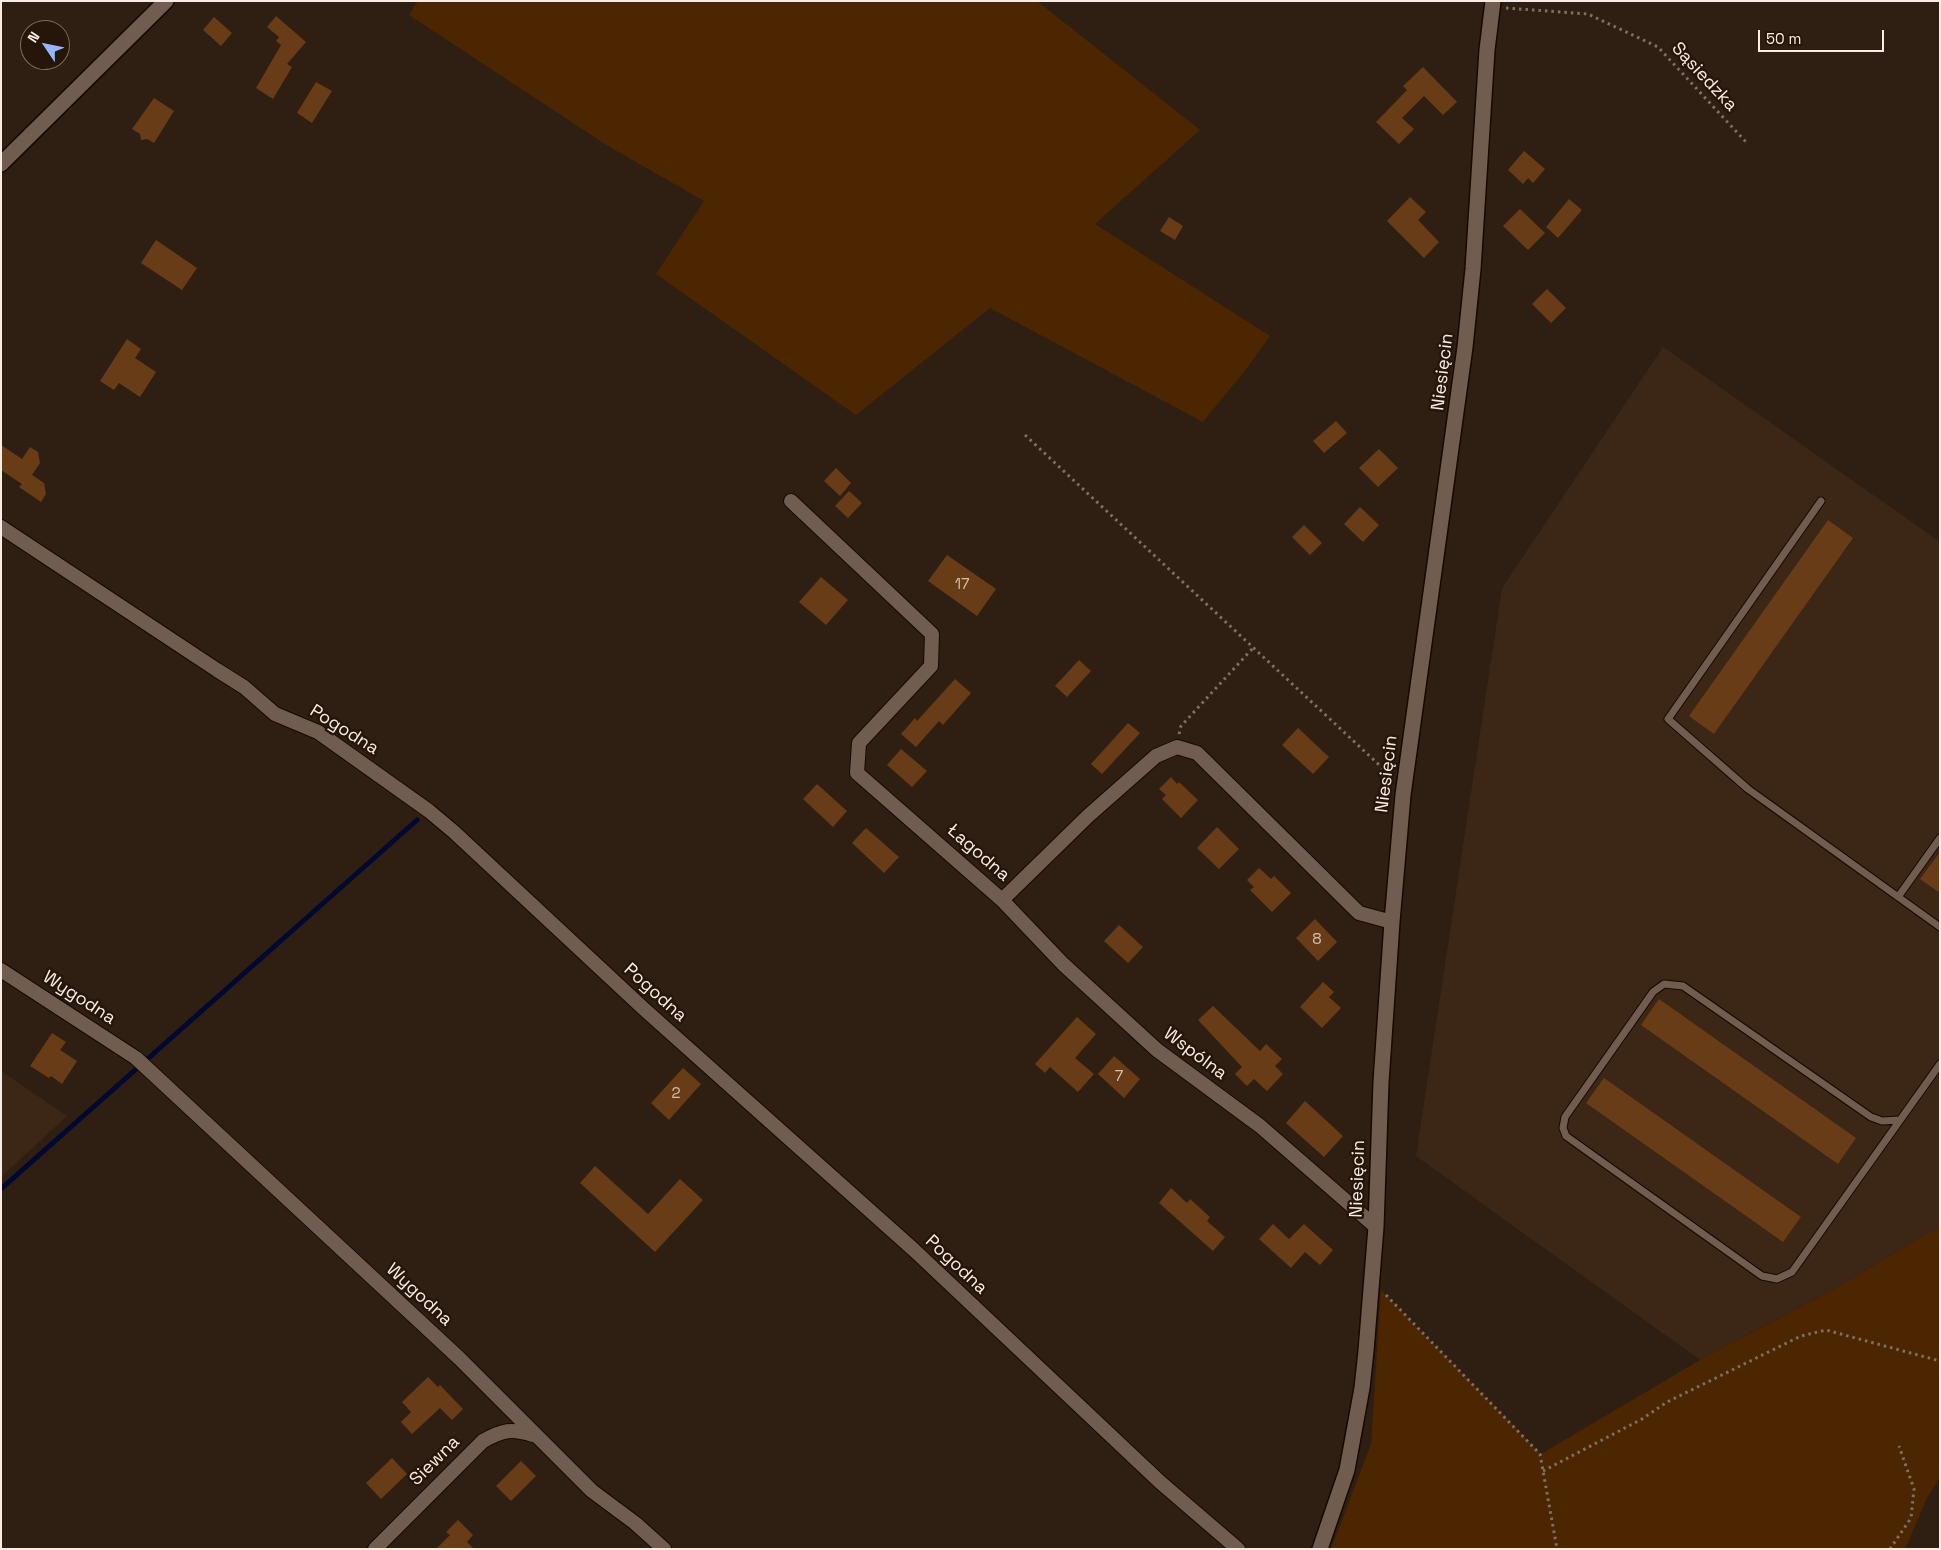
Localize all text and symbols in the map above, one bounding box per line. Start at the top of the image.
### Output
north arrow [20,20,70,70]
scale bar [1761,20,1887,52]
text: N [23,28,43,46]
text: 50 m [1766,29,1801,48]
street label: Sąsiedzka [1667,38,1741,116]
street label: Niesięcin [1428,332,1458,412]
house number: 17 [955,576,969,594]
street label: Pogodna [305,700,383,760]
street label: Niesięcin [1372,734,1402,814]
street label: Łagodna [942,820,1014,886]
house number: 8 [1312,931,1322,949]
street label: Pogodna [619,959,691,1027]
street label: Wygodna [39,967,119,1029]
street label: Wspólna [1159,1023,1231,1085]
house number: 7 [1115,1068,1123,1086]
house number: 2 [671,1085,681,1103]
street label: Niesięcin [1346,1140,1370,1218]
street label: Pogodna [920,1231,992,1299]
street label: Wygodna [382,1259,456,1331]
street label: Siewna [406,1432,464,1490]

